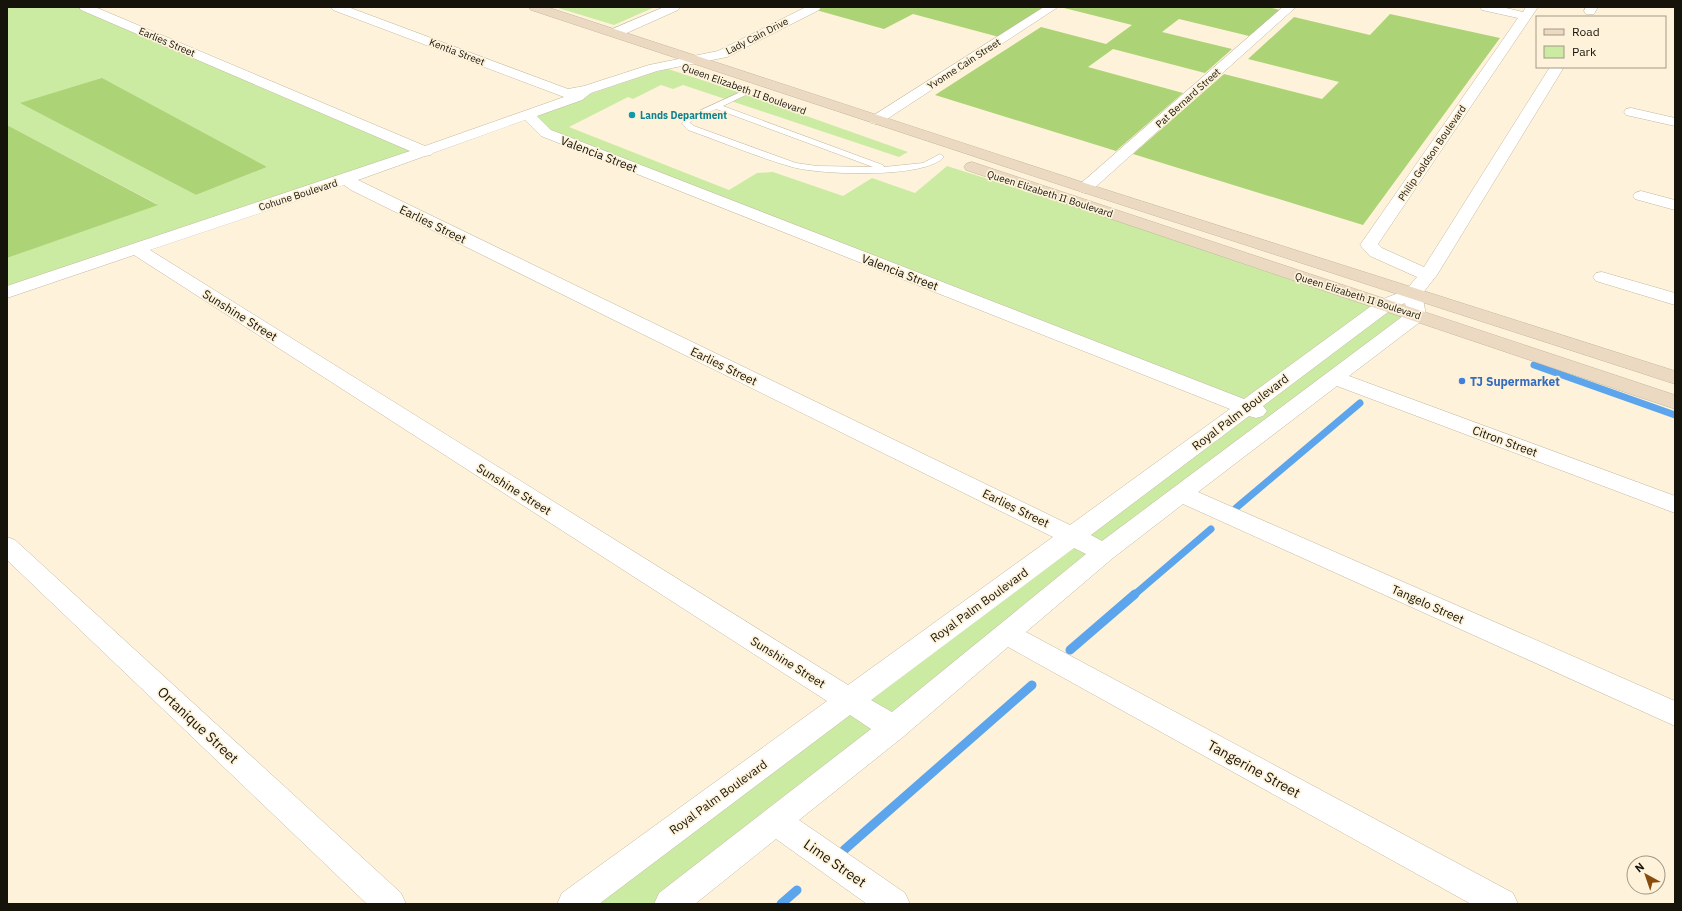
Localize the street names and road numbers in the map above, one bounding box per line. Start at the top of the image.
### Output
street label: Lady Cain Drive [723,14,791,57]
street label: Earlies Street [137,24,198,60]
street label: Kentia Street [427,35,487,69]
street label: Yvonne Cain Street [925,35,1004,93]
street label: Queen Elizabeth II Boulevard [680,60,808,118]
street label: Pat Bernard Street [1153,65,1224,131]
street label: Philip Goldson Boulevard [1395,103,1469,203]
street label: Valencia Street [558,132,640,176]
street label: Queen Elizabeth II Boulevard [985,167,1115,221]
street label: Cohune Boulevard [257,176,339,214]
street label: Earlies Street [397,201,469,247]
street label: Valencia Street [859,250,941,294]
street label: Queen Elizabeth II Boulevard [1293,269,1423,323]
street label: Sunshine Street [200,286,280,344]
street label: Earlies Street [688,343,760,389]
street label: Royal Palm Boulevard [1189,371,1291,453]
street label: Citron Street [1470,422,1540,460]
street label: Sunshine Street [474,460,554,518]
street label: Earlies Street [980,485,1052,531]
street label: Royal Palm Boulevard [927,564,1031,646]
street label: Tangelo Street [1389,581,1467,627]
street label: Sunshine Street [748,633,828,691]
street label: Ortanique Street [154,683,242,767]
street label: Tangerine Street [1204,736,1304,802]
street label: Royal Palm Boulevard [666,756,770,838]
street label: Lime Street [800,835,870,891]

